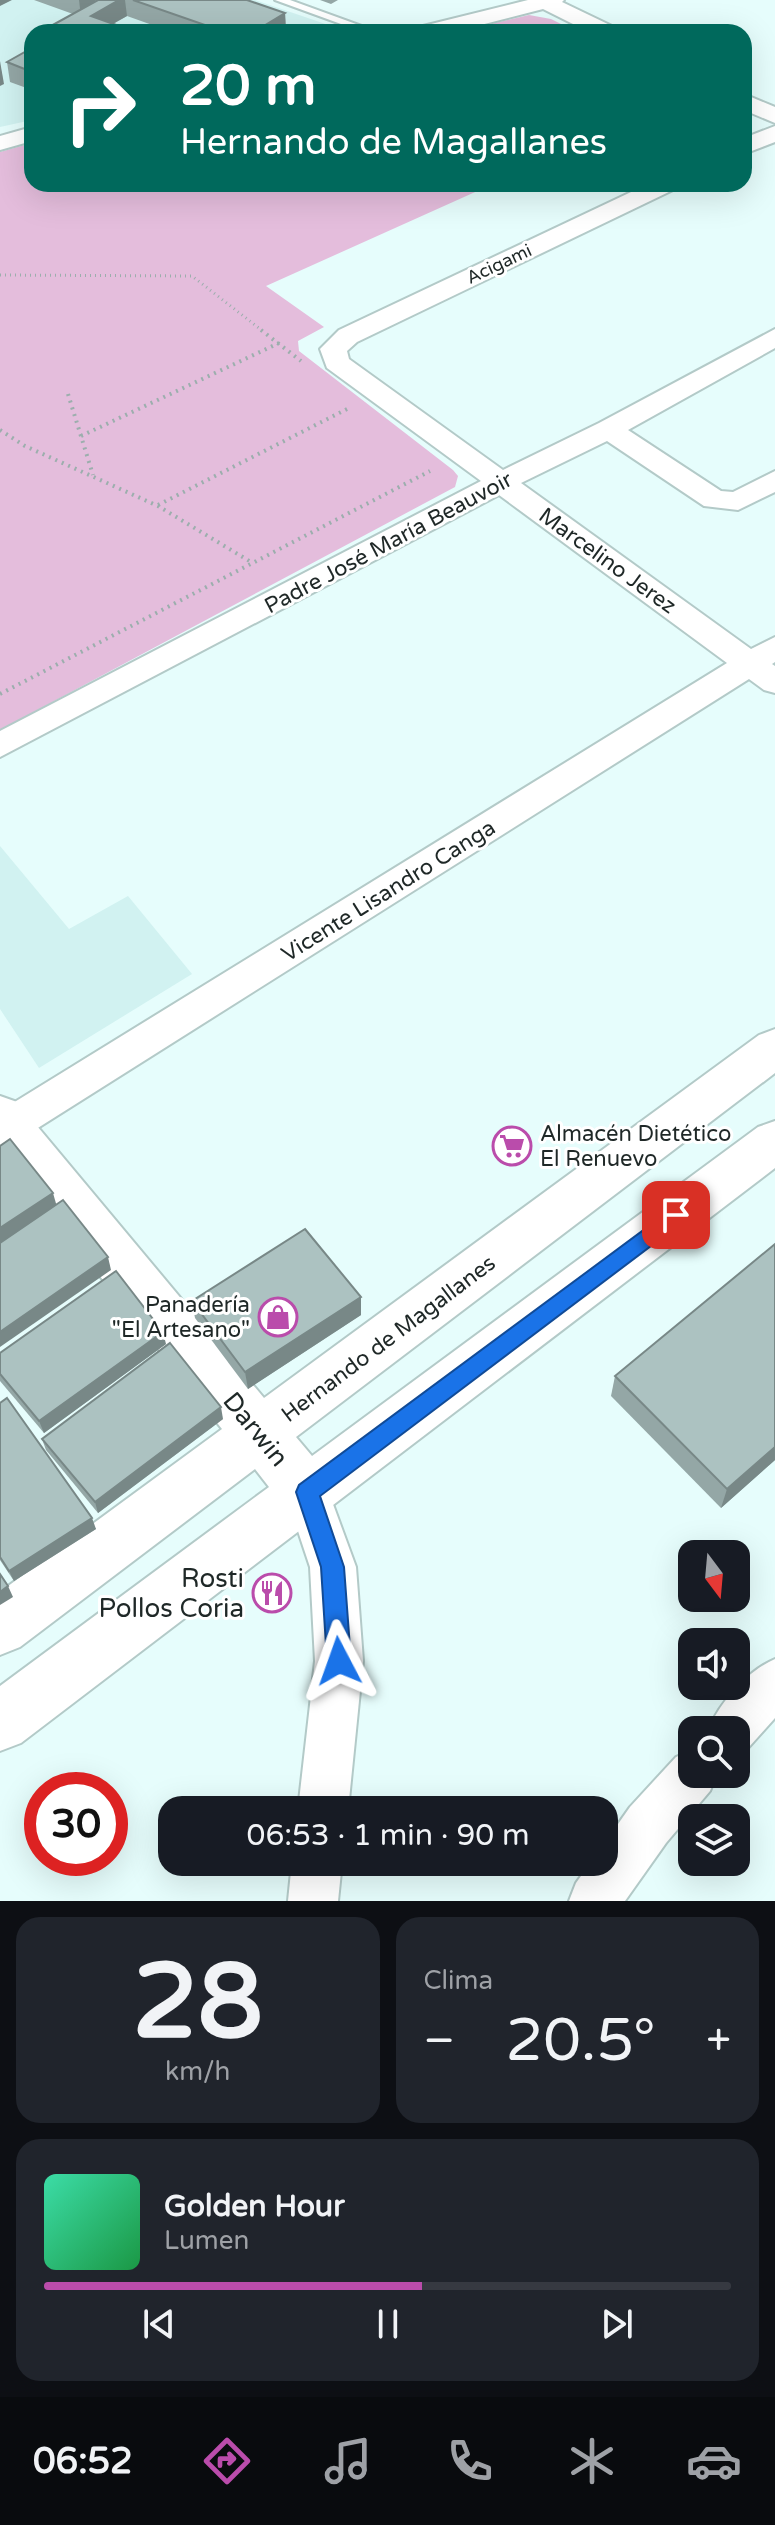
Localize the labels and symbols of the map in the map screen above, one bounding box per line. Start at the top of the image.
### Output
street label: Acigami [463,239,535,289]
street label: Padre José María Beauvoir [260,466,517,619]
street label: Marcelino Jerez [534,502,681,619]
street label: Vicente Lisandro Canga [277,814,500,967]
place label: Almacén Dietético El Renuevo [540,1121,731,1172]
supermarket icon: Almacén Dietético El Renuevo [491,1125,533,1167]
pin [642,1181,710,1249]
street label: Hernando de Magallanes [277,1250,501,1428]
place label: Panadería "El Artesano" [112,1292,250,1343]
shop icon: Panadería "El Artesano" [257,1296,299,1338]
street label: Darwin [216,1386,295,1473]
north arrow [678,1540,750,1612]
place label: Rosti Pollos Coria [99,1563,244,1624]
restaurant icon: Rosti Pollos Coria [251,1572,293,1614]
position arrow [297,1619,381,1703]
speed limit sign: 30 [24,1772,128,1876]

